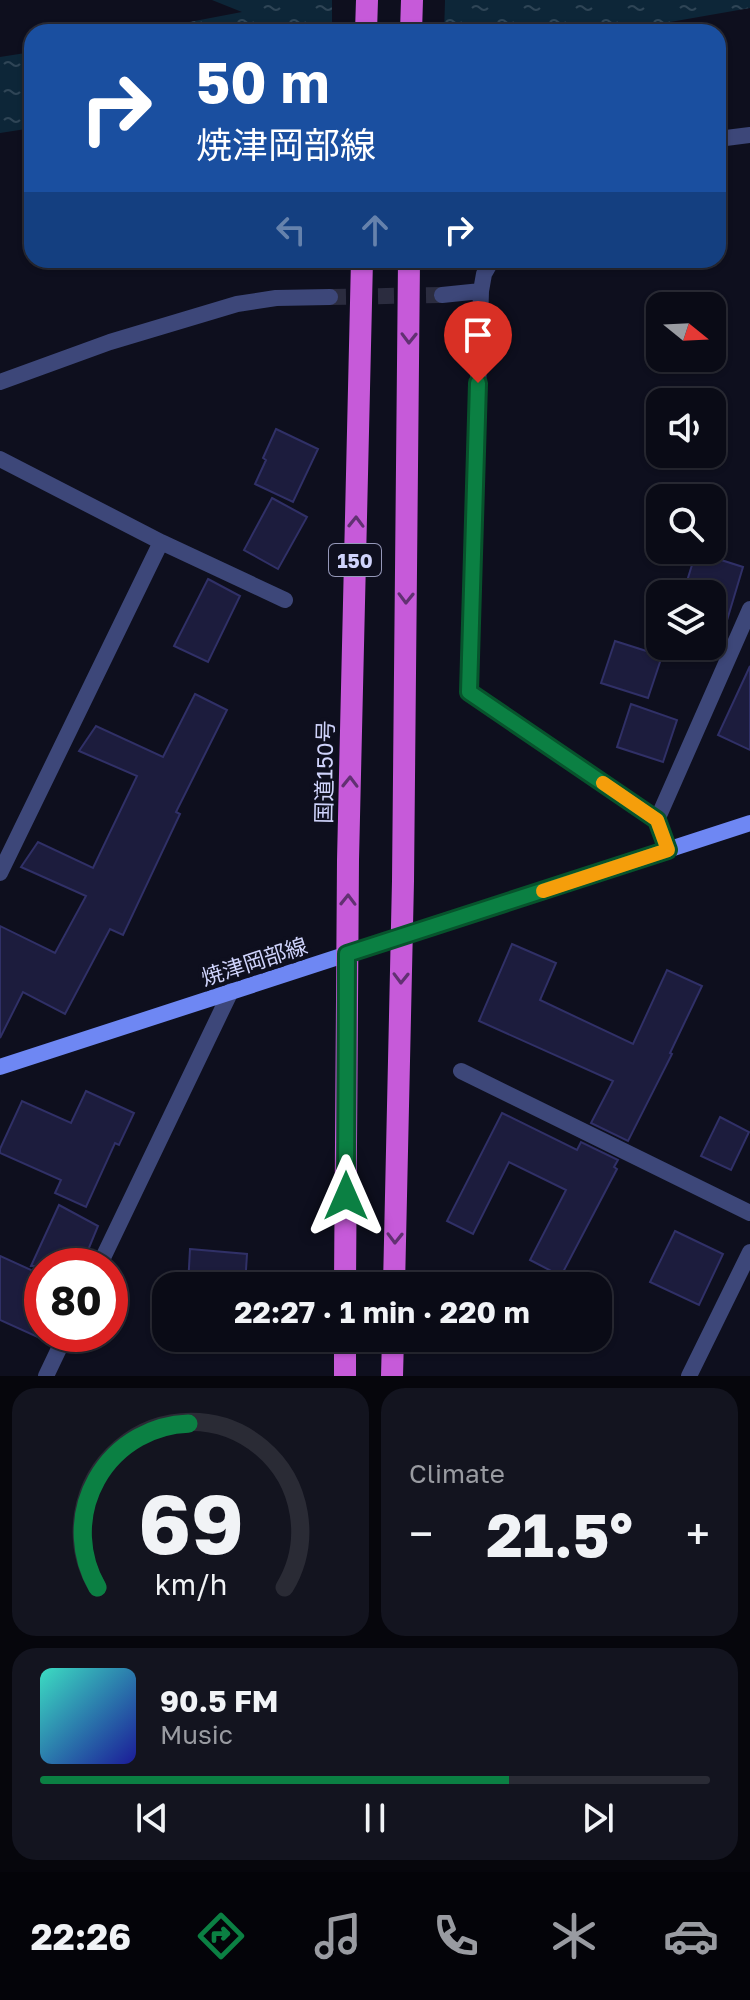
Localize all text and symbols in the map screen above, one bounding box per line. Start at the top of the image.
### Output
text: 50 m [196,48,330,115]
icon: right [64,56,168,160]
text: 焼津岡部線 [196,123,376,166]
icon: left [269,208,313,252]
icon: ahead [353,208,397,252]
icon: right [437,208,481,252]
north arrow [646,292,726,372]
map controls [646,292,726,660]
pin [444,301,512,383]
icon: arrive [456,313,500,357]
one-way arrow [400,332,417,345]
button: sound [646,388,726,468]
button: search [646,484,726,564]
one-way arrow [347,515,365,528]
road number: 150 [329,544,381,576]
button: layers [646,580,726,660]
one-way arrow [397,592,415,605]
street label: 国道150号 [310,720,338,824]
one-way arrow [341,775,359,788]
one-way arrow [339,893,356,906]
street label: 焼津岡部線 [198,931,310,991]
one-way arrow [392,972,410,985]
position arrow [304,1154,388,1238]
one-way arrow [386,1232,404,1245]
speed limit sign: 80 [24,1248,128,1352]
text: 22:27 · 1 min · 220 m [234,1294,530,1330]
text: Climate [409,1458,505,1489]
text: 69 [138,1472,243,1572]
text: 21.5° [486,1498,633,1570]
text: − [409,1507,433,1560]
text: + [686,1507,710,1560]
text: km/h [154,1567,227,1601]
text: 90.5 FM [160,1683,279,1719]
text: Music [160,1719,233,1750]
icon: previous [130,1796,174,1840]
icon: pause [353,1796,397,1840]
icon: next [576,1796,620,1840]
icon: directions [193,1908,249,1964]
icon: music [310,1908,366,1964]
icon: phone [428,1908,484,1964]
icon: climate [546,1908,602,1964]
icon: car [663,1908,719,1964]
text: 22:26 [31,1915,131,1958]

